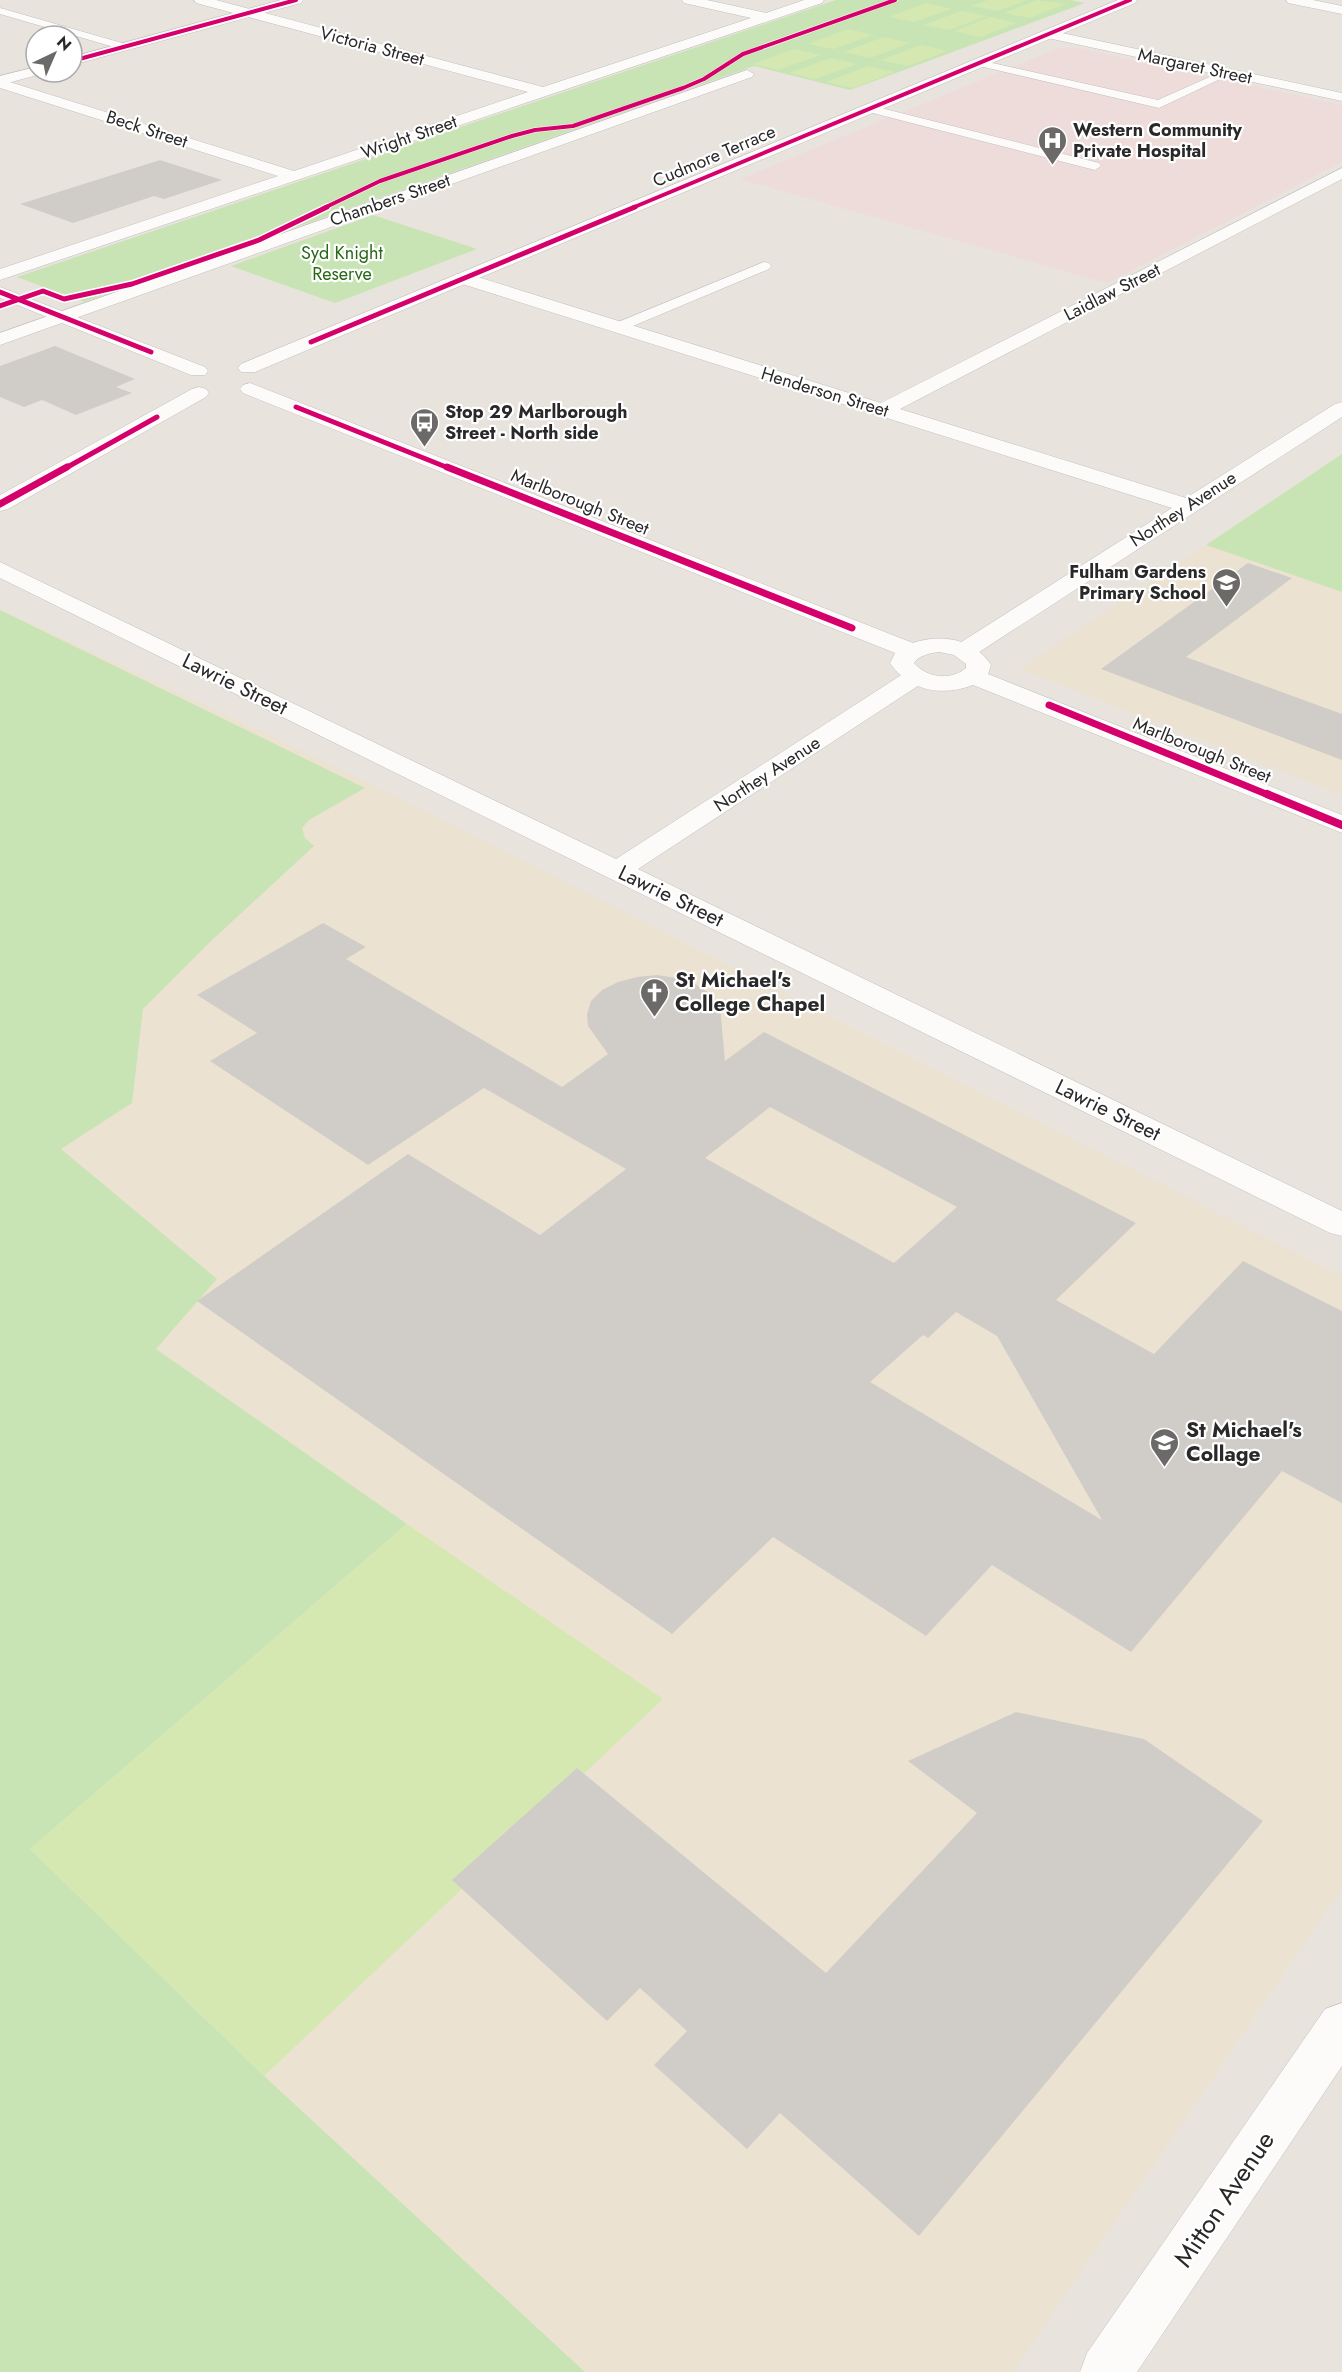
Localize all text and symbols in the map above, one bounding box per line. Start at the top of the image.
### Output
street label: Victoria Street [317,20,428,73]
north arrow [24,24,84,84]
text: N [52,31,77,56]
street label: Margaret Street [1136,41,1255,91]
street label: Beck Street [103,104,192,155]
street label: Wright Street [358,108,461,166]
place label: Western Community Private Hospital [1073,117,1243,164]
street label: Cudmore Terrace [649,118,779,194]
hospital icon: Western Community Private Hospital [1036,124,1068,166]
street label: Chambers Street [326,167,454,233]
park label: Syd Knight Reserve [301,240,384,287]
street label: Laidlaw Street [1059,256,1165,327]
street label: Henderson Street [758,360,893,424]
place label: Stop 29 Marlborough Street - North side [445,399,627,446]
bus stop icon: Stop 29 Marlborough Street - North side [408,406,440,448]
street label: Marlborough Street [507,462,654,542]
street label: Northey Avenue [1125,465,1241,553]
place label: Fulham Gardens Primary School [1069,559,1206,606]
school or university icon: Fulham Gardens Primary School [1211,566,1243,608]
street label: Lawrie Street [177,646,293,722]
street label: Marlborough Street [1129,710,1276,790]
street label: Northey Avenue [709,730,825,818]
street label: Lawrie Street [613,858,729,934]
place label: St Michael's College Chapel [675,965,825,1019]
church icon: St Michael's College Chapel [638,976,670,1018]
street label: Lawrie Street [1050,1072,1166,1148]
place label: St Michael's Collage [1186,1415,1302,1469]
school or university icon: St Michael's Collage [1149,1426,1181,1468]
street label: Mitton Avenue [1164,2123,1284,2275]

